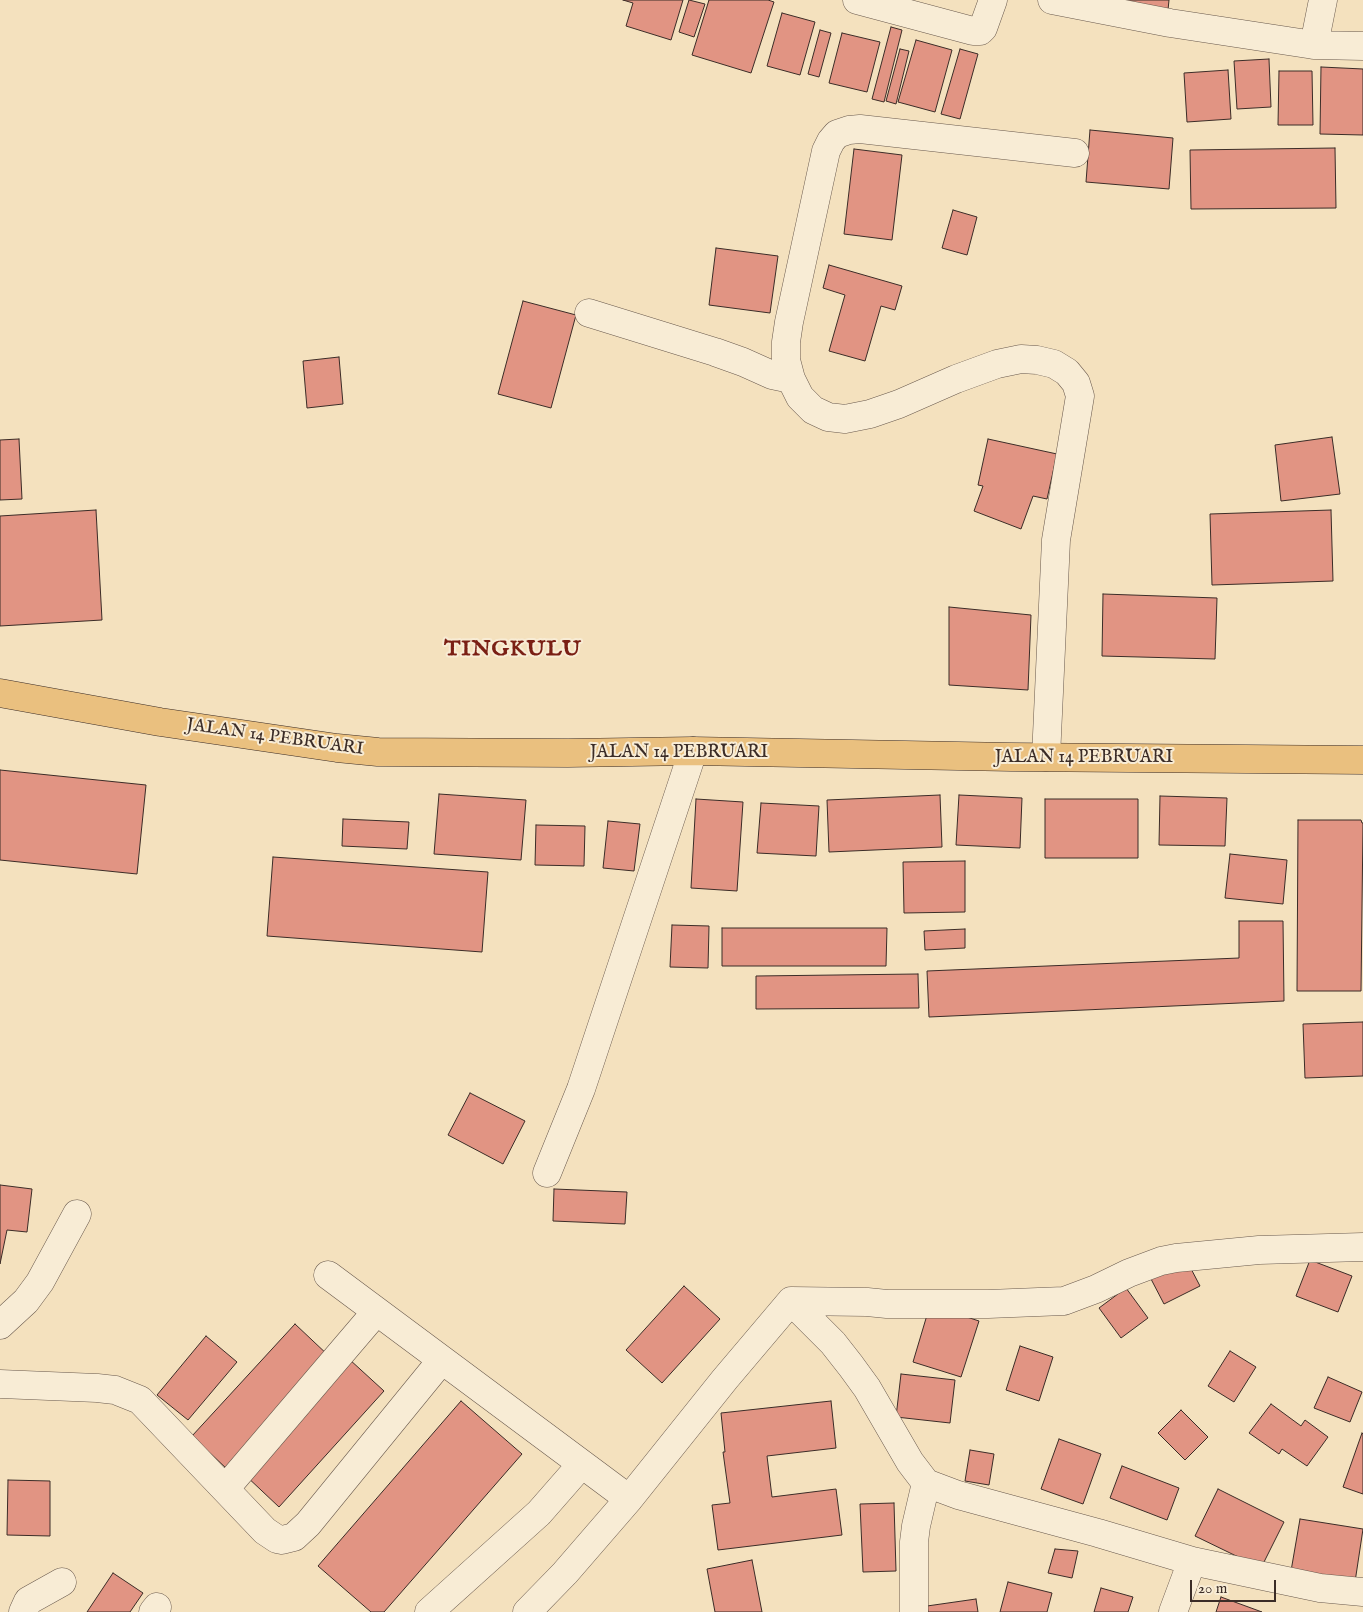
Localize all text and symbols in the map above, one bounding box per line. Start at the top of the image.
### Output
district label: TINGKULU [443,637,583,663]
street label: JALAN 14 PEBRUARI [185,715,365,761]
street label: JALAN 14 PEBRUARI [590,742,768,764]
street label: JALAN 14 PEBRUARI [995,747,1173,769]
scale bar [1193,1570,1279,1602]
text: 20 m [1198,1579,1227,1598]

